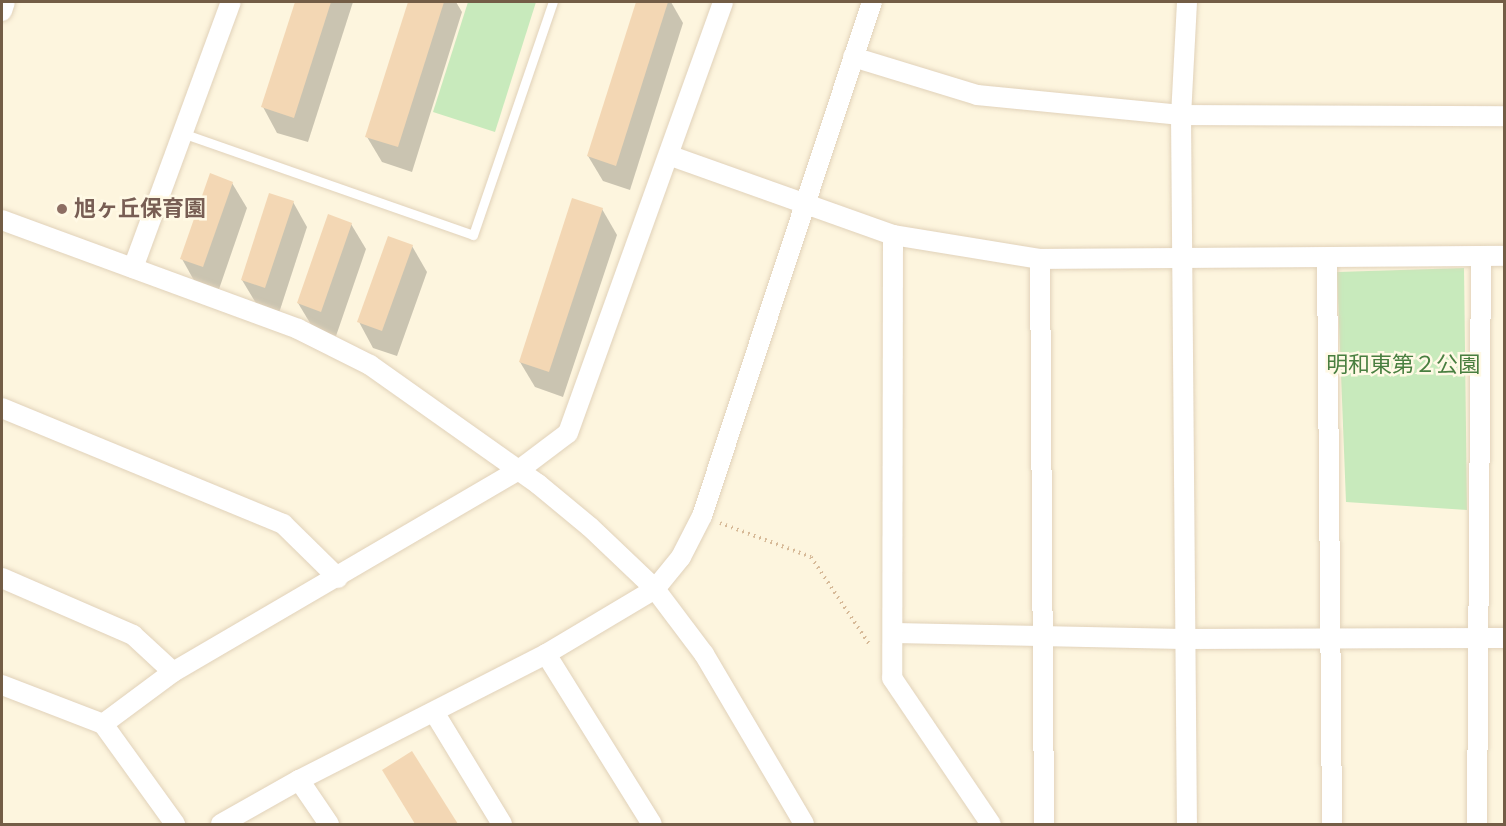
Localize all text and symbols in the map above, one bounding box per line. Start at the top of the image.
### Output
place label: 旭ヶ丘保育園 [74,196,206,222]
marker: 旭ヶ丘保育園 [55,202,69,216]
park label: 明和東第２公園 [1326,352,1480,378]

